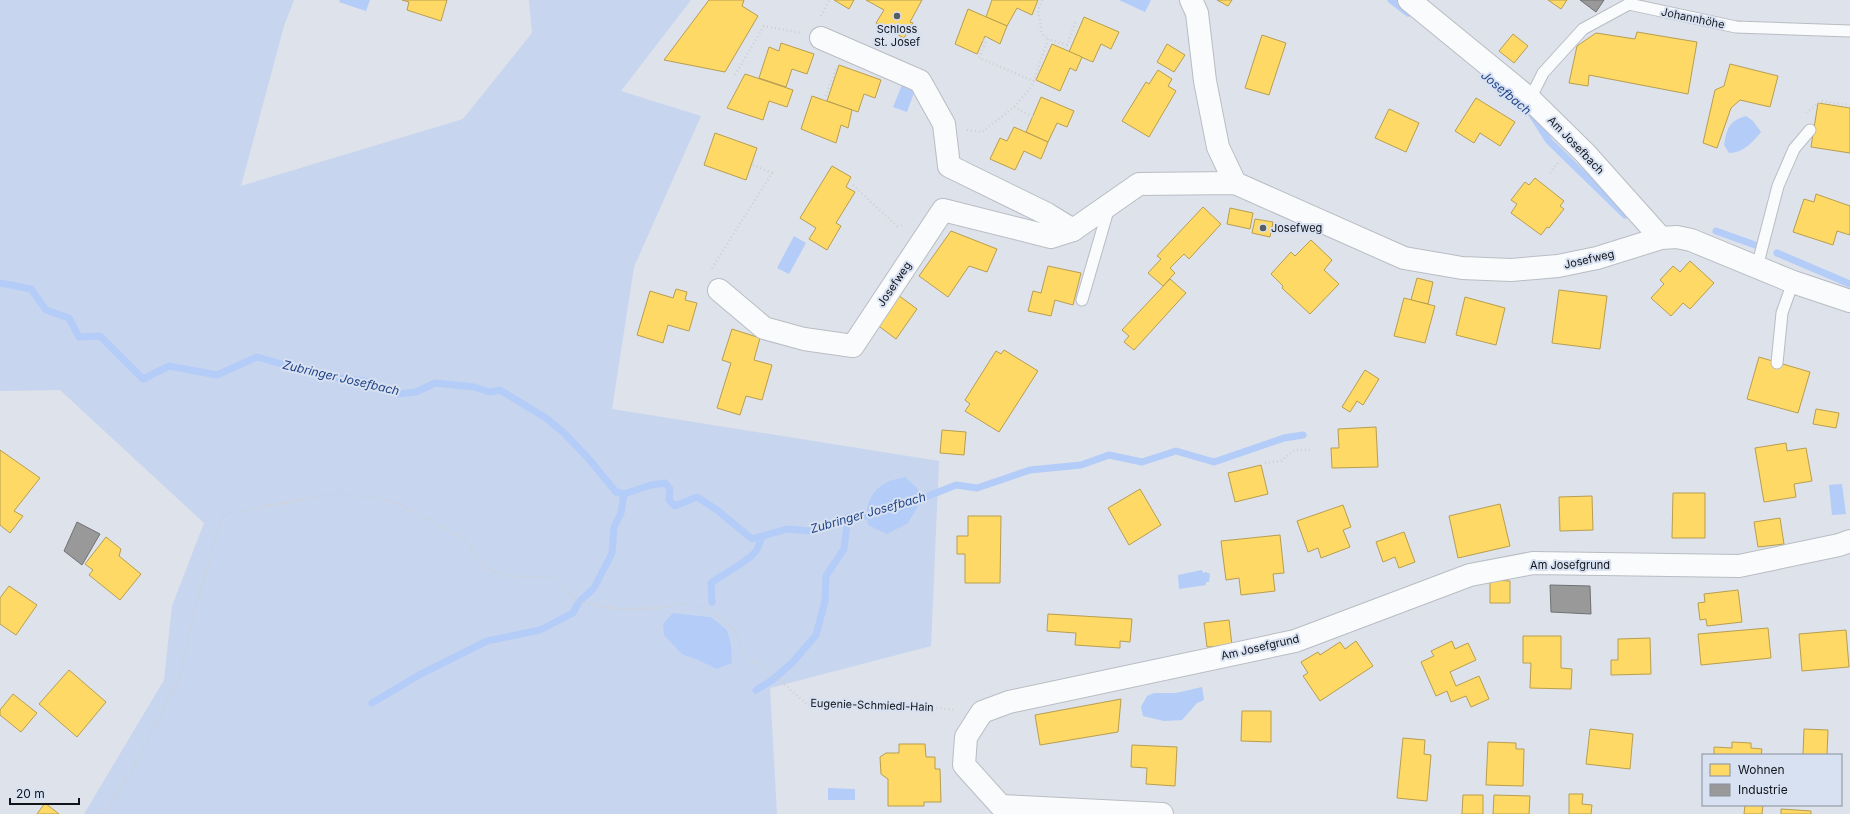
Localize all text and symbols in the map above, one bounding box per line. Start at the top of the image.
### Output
street label: Johannhöhe [1660,4,1726,32]
marker: Schloss St. Josef [892,11,902,21]
place label: Schloss St. Josef [874,22,920,49]
water label: Josefbach [1478,67,1534,118]
street label: Am Josefbach [1545,113,1607,177]
place label: Josefweg [1271,221,1322,235]
marker: Josefweg [1258,223,1268,233]
street label: Josefweg [1562,246,1616,272]
street label: Josefweg [874,259,914,309]
water label: Zubringer Josefbach [281,357,401,398]
water label: Zubringer Josefbach [808,489,927,536]
street label: Am Josefgrund [1530,558,1610,572]
street label: Am Josefgrund [1220,631,1300,663]
street label: Eugenie-Schmiedl-Hain [810,696,934,714]
legend [1702,754,1842,806]
text: Wohnen [1738,762,1785,777]
scale bar [10,780,79,806]
text: Industrie [1738,782,1788,797]
text: 20 m [16,786,45,801]

